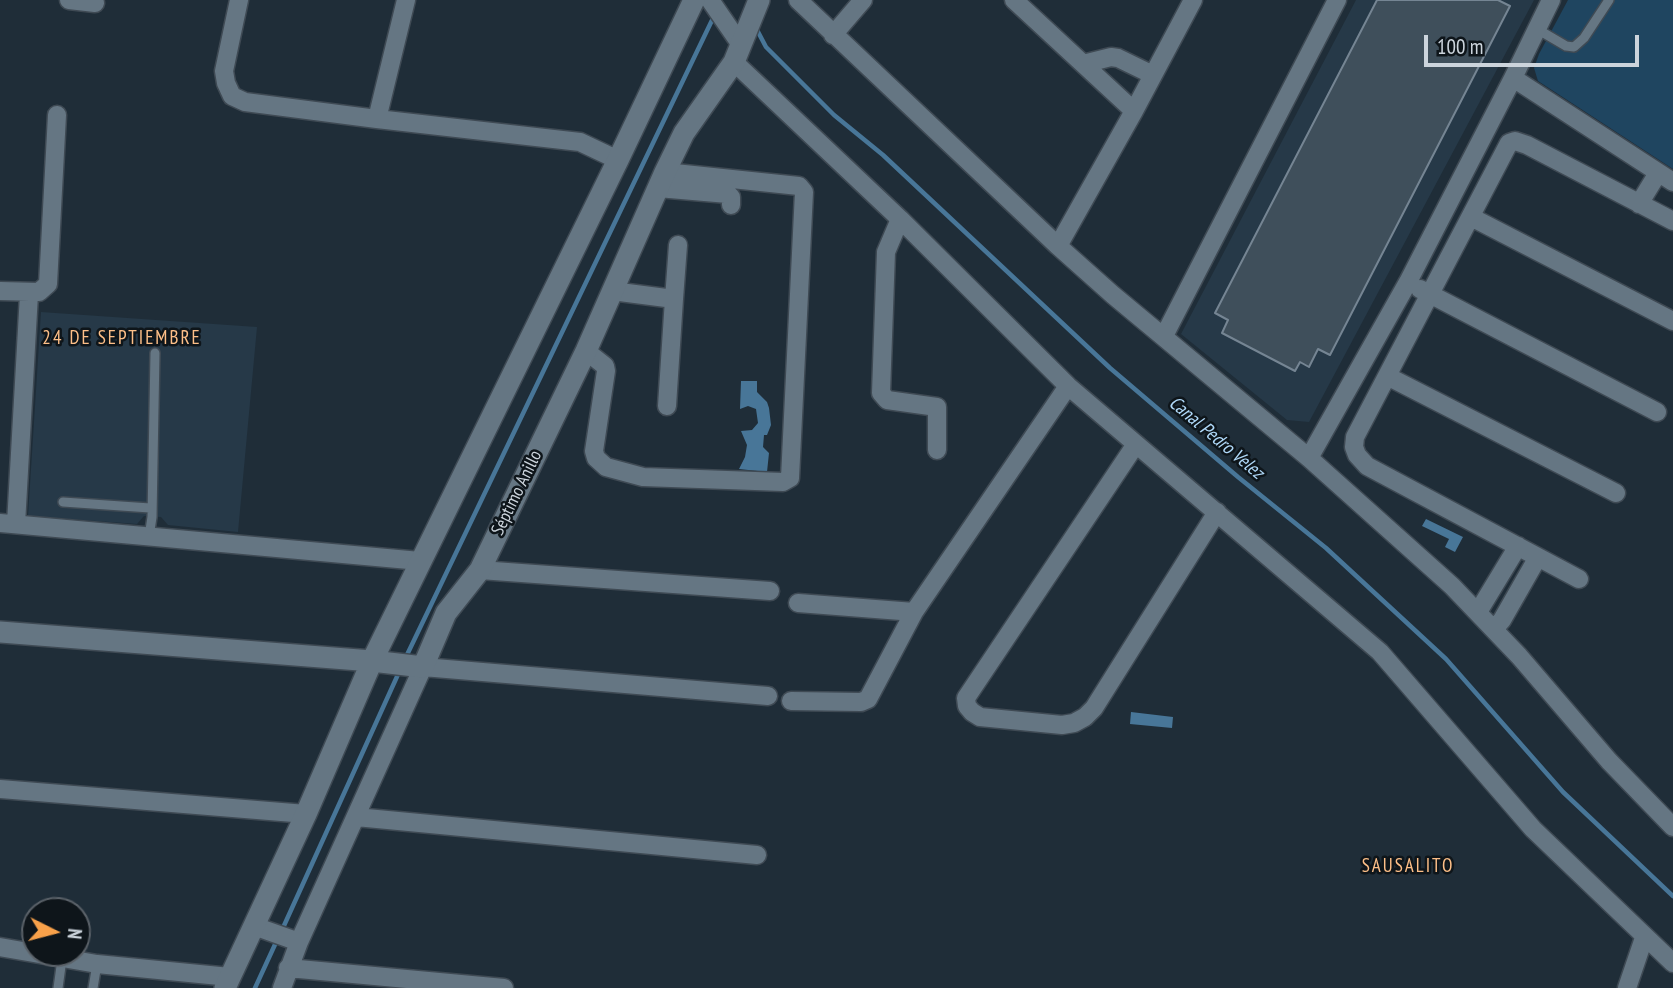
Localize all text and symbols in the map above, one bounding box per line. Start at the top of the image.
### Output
scale bar [1428,21,1643,65]
text: 100 m [1437,33,1483,60]
district label: 24 DE SEPTIEMBRE [44,328,200,350]
water label: Canal Pedro Velez [1164,392,1268,484]
street label: Séptimo Anillo [487,447,547,539]
district label: SAUSALITO [1363,856,1453,878]
north arrow [21,897,91,967]
text: N [62,928,87,940]

